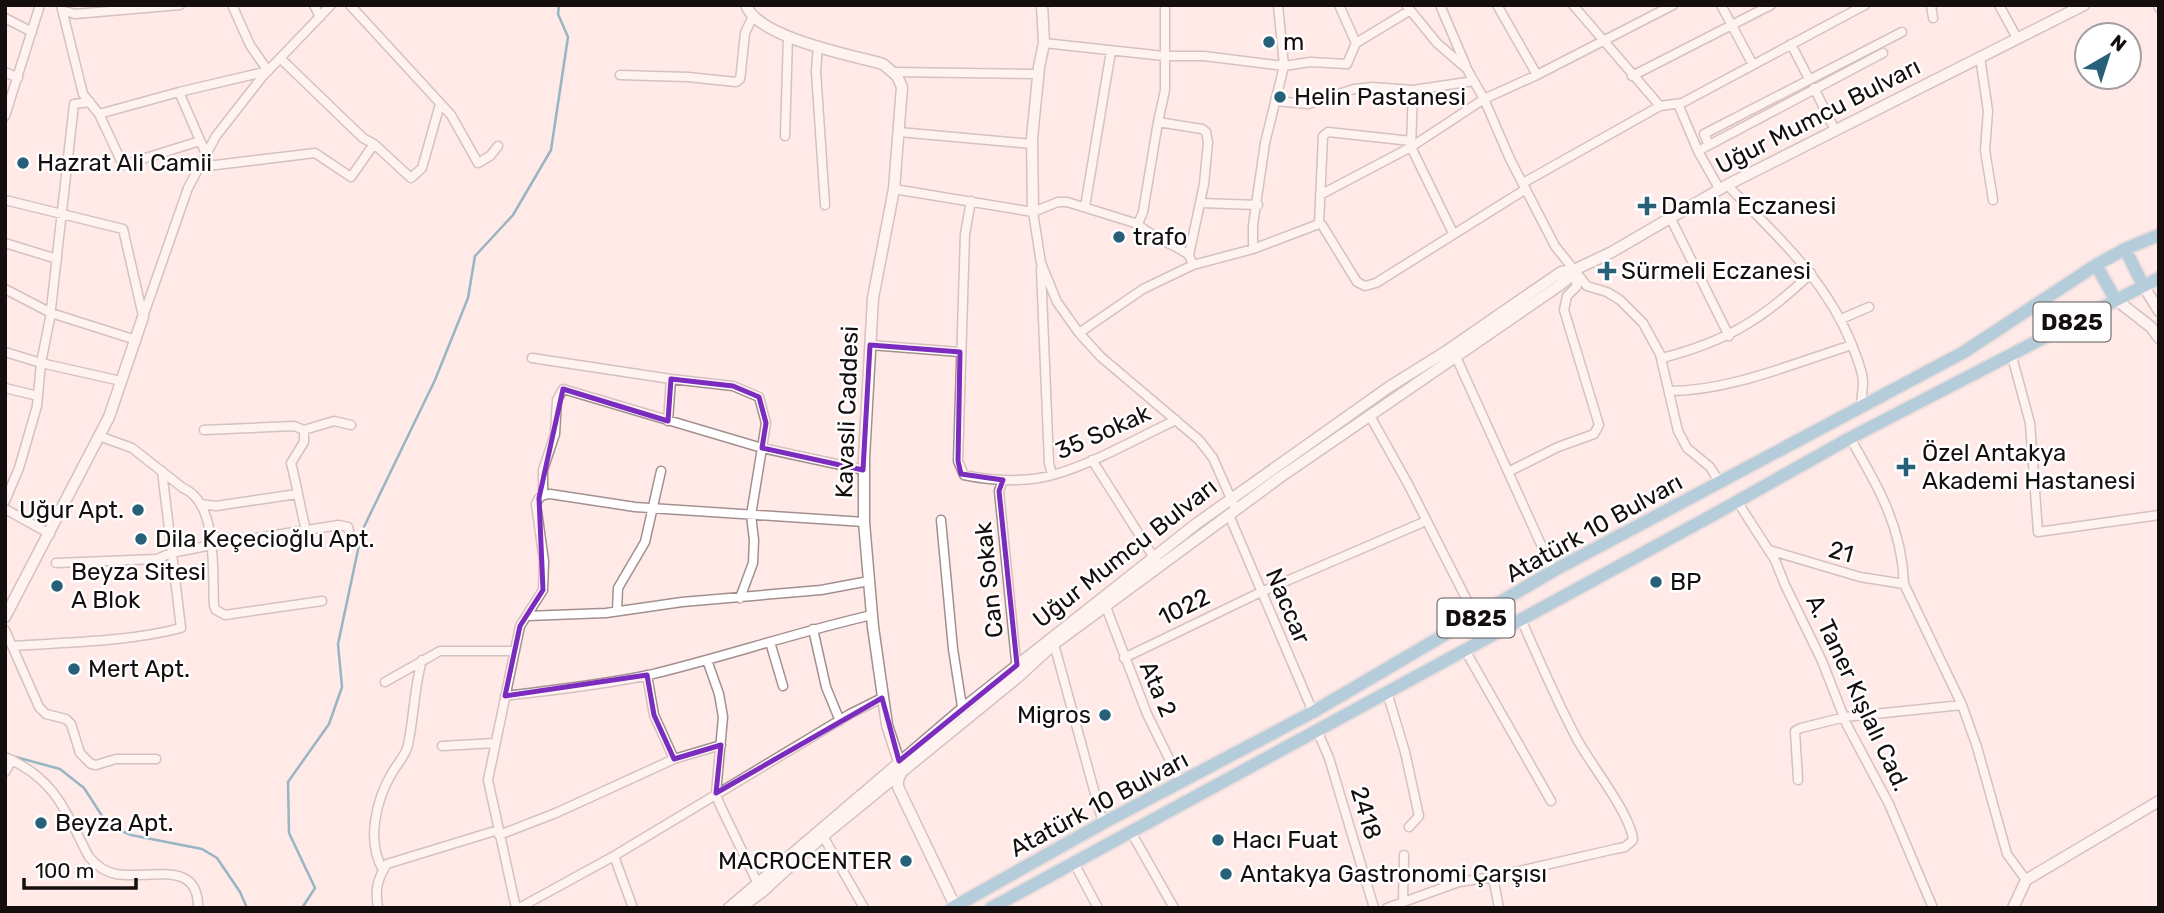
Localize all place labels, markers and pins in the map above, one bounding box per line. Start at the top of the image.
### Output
place label: m [1283,28,1304,56]
marker: m [1261,34,1277,50]
place label: Helin Pastanesi [1294,83,1466,111]
marker: Helin Pastanesi [1272,89,1288,105]
place label: Hazrat Ali Camii [37,149,212,177]
marker: Hazrat Ali Camii [15,155,31,171]
place label: Damla Eczanesi [1661,192,1836,220]
marker: Damla Eczanesi [1639,198,1655,214]
place label: trafo [1133,223,1187,251]
marker: trafo [1111,229,1127,245]
place label: Sürmeli Eczanesi [1621,257,1811,285]
marker: Sürmeli Eczanesi [1599,263,1615,279]
place label: Özel Antakya Akademi Hastanesi [1922,439,2135,495]
marker: Özel Antakya Akademi Hastanesi [1896,457,1916,477]
place label: Uğur Apt. [19,496,124,524]
marker: Uğur Apt. [130,502,146,518]
place label: Dila Keçecioğlu Apt. [155,525,375,553]
marker: Dila Keçecioğlu Apt. [133,531,149,547]
place label: Beyza Sitesi A Blok [71,558,206,614]
place label: BP [1670,568,1701,596]
marker: BP [1648,574,1664,590]
marker: Beyza Sitesi A Blok [49,578,65,594]
place label: Mert Apt. [88,655,190,683]
marker: Mert Apt. [66,661,82,677]
place label: Migros [1017,701,1091,729]
marker: Migros [1097,707,1113,723]
place label: Beyza Apt. [55,809,174,837]
marker: Beyza Apt. [33,815,49,831]
place label: Hacı Fuat [1232,826,1338,854]
marker: Hacı Fuat [1210,832,1226,848]
place label: MACROCENTER [718,847,892,875]
marker: MACROCENTER [898,853,914,869]
place label: Antakya Gastronomi Çarşısı [1240,860,1547,888]
marker: Antakya Gastronomi Çarşısı [1218,866,1234,882]

